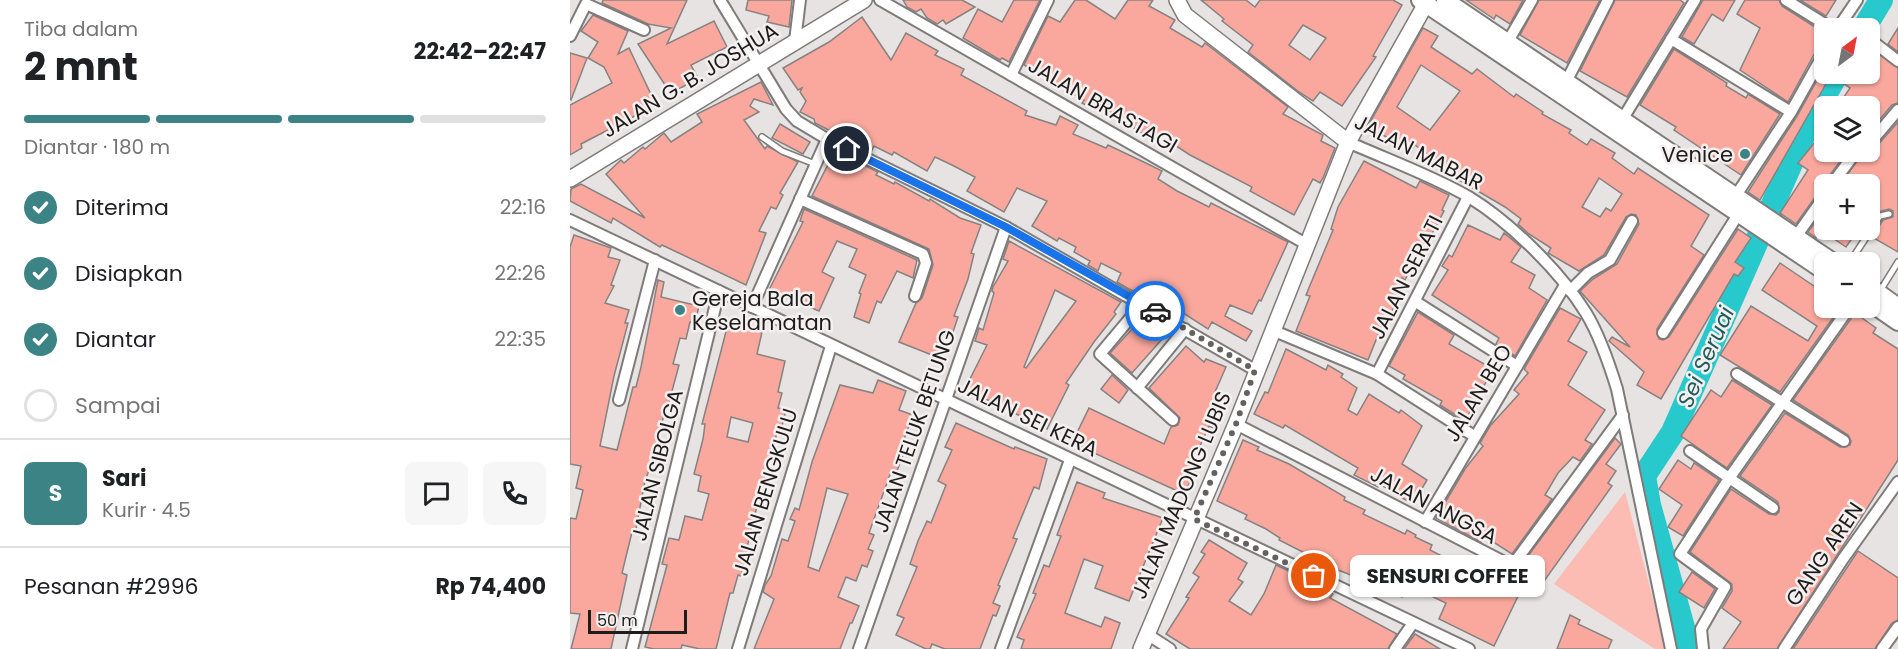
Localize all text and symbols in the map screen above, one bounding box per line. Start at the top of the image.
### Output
text: Tiba dalam [24,15,138,43]
street label: JALAN G. B. JOSHUA [596,16,784,144]
north arrow [1814,18,1880,84]
map controls [1814,18,1880,318]
text: 22:42–22:47 [414,36,546,67]
text: 2 mnt [24,39,138,94]
street label: JALAN BRASTAGI [1023,50,1183,160]
button: layers [1814,96,1880,162]
street label: JALAN MABAR [1350,107,1488,197]
pin [821,123,872,174]
icon: home [830,132,863,165]
text: Diantar · 180 m [24,133,170,161]
place label: Venice [1661,140,1733,169]
marker: Venice [1738,147,1752,161]
button: + [1814,174,1880,240]
icon: check [24,191,57,224]
text: Diterima [75,192,169,223]
text: 22:16 [500,193,546,221]
street label: JALAN SERATI [1362,210,1450,344]
button: − [1814,252,1880,318]
icon: check [24,257,57,290]
text: Disiapkan [75,258,183,289]
text: 22:26 [495,259,546,287]
courier [1125,281,1185,341]
place label: Gereja Bala Keselamatan [692,284,832,337]
icon: car [1139,295,1172,328]
water label: Sei Seruai [1670,301,1742,412]
marker: Gereja Bala Keselamatan [673,303,687,317]
icon: check [24,323,57,356]
text: Diantar [75,324,156,355]
text: 22:35 [494,325,546,353]
street label: JALAN TELUK BETUNG [866,326,962,536]
street label: JALAN BEO [1437,339,1519,447]
street label: JALAN SEI KERA [953,370,1103,464]
street label: JALAN SIBOLGA [624,386,690,544]
street label: JALAN MADONG LUBIS [1124,387,1238,603]
text: Sampai [75,390,161,421]
street label: JALAN BENGKULU [726,405,804,579]
street label: JALAN ANGSA [1365,459,1503,551]
button: chat [405,462,468,525]
button: phone [483,462,546,525]
text: Sari [102,463,146,494]
text: S [49,478,62,509]
text: Kurir · 4.5 [102,496,191,524]
street label: GANG AREN [1779,496,1869,612]
pin [1288,550,1339,601]
callout: SENSURI COFFEE [1350,555,1545,597]
icon: bag [1297,559,1330,592]
text: SENSURI COFFEE [1366,562,1529,590]
text: Pesanan #2996 [24,571,198,602]
text: Rp 74,400 [435,571,546,602]
scale bar [588,607,687,634]
text: 50 m [597,609,638,632]

